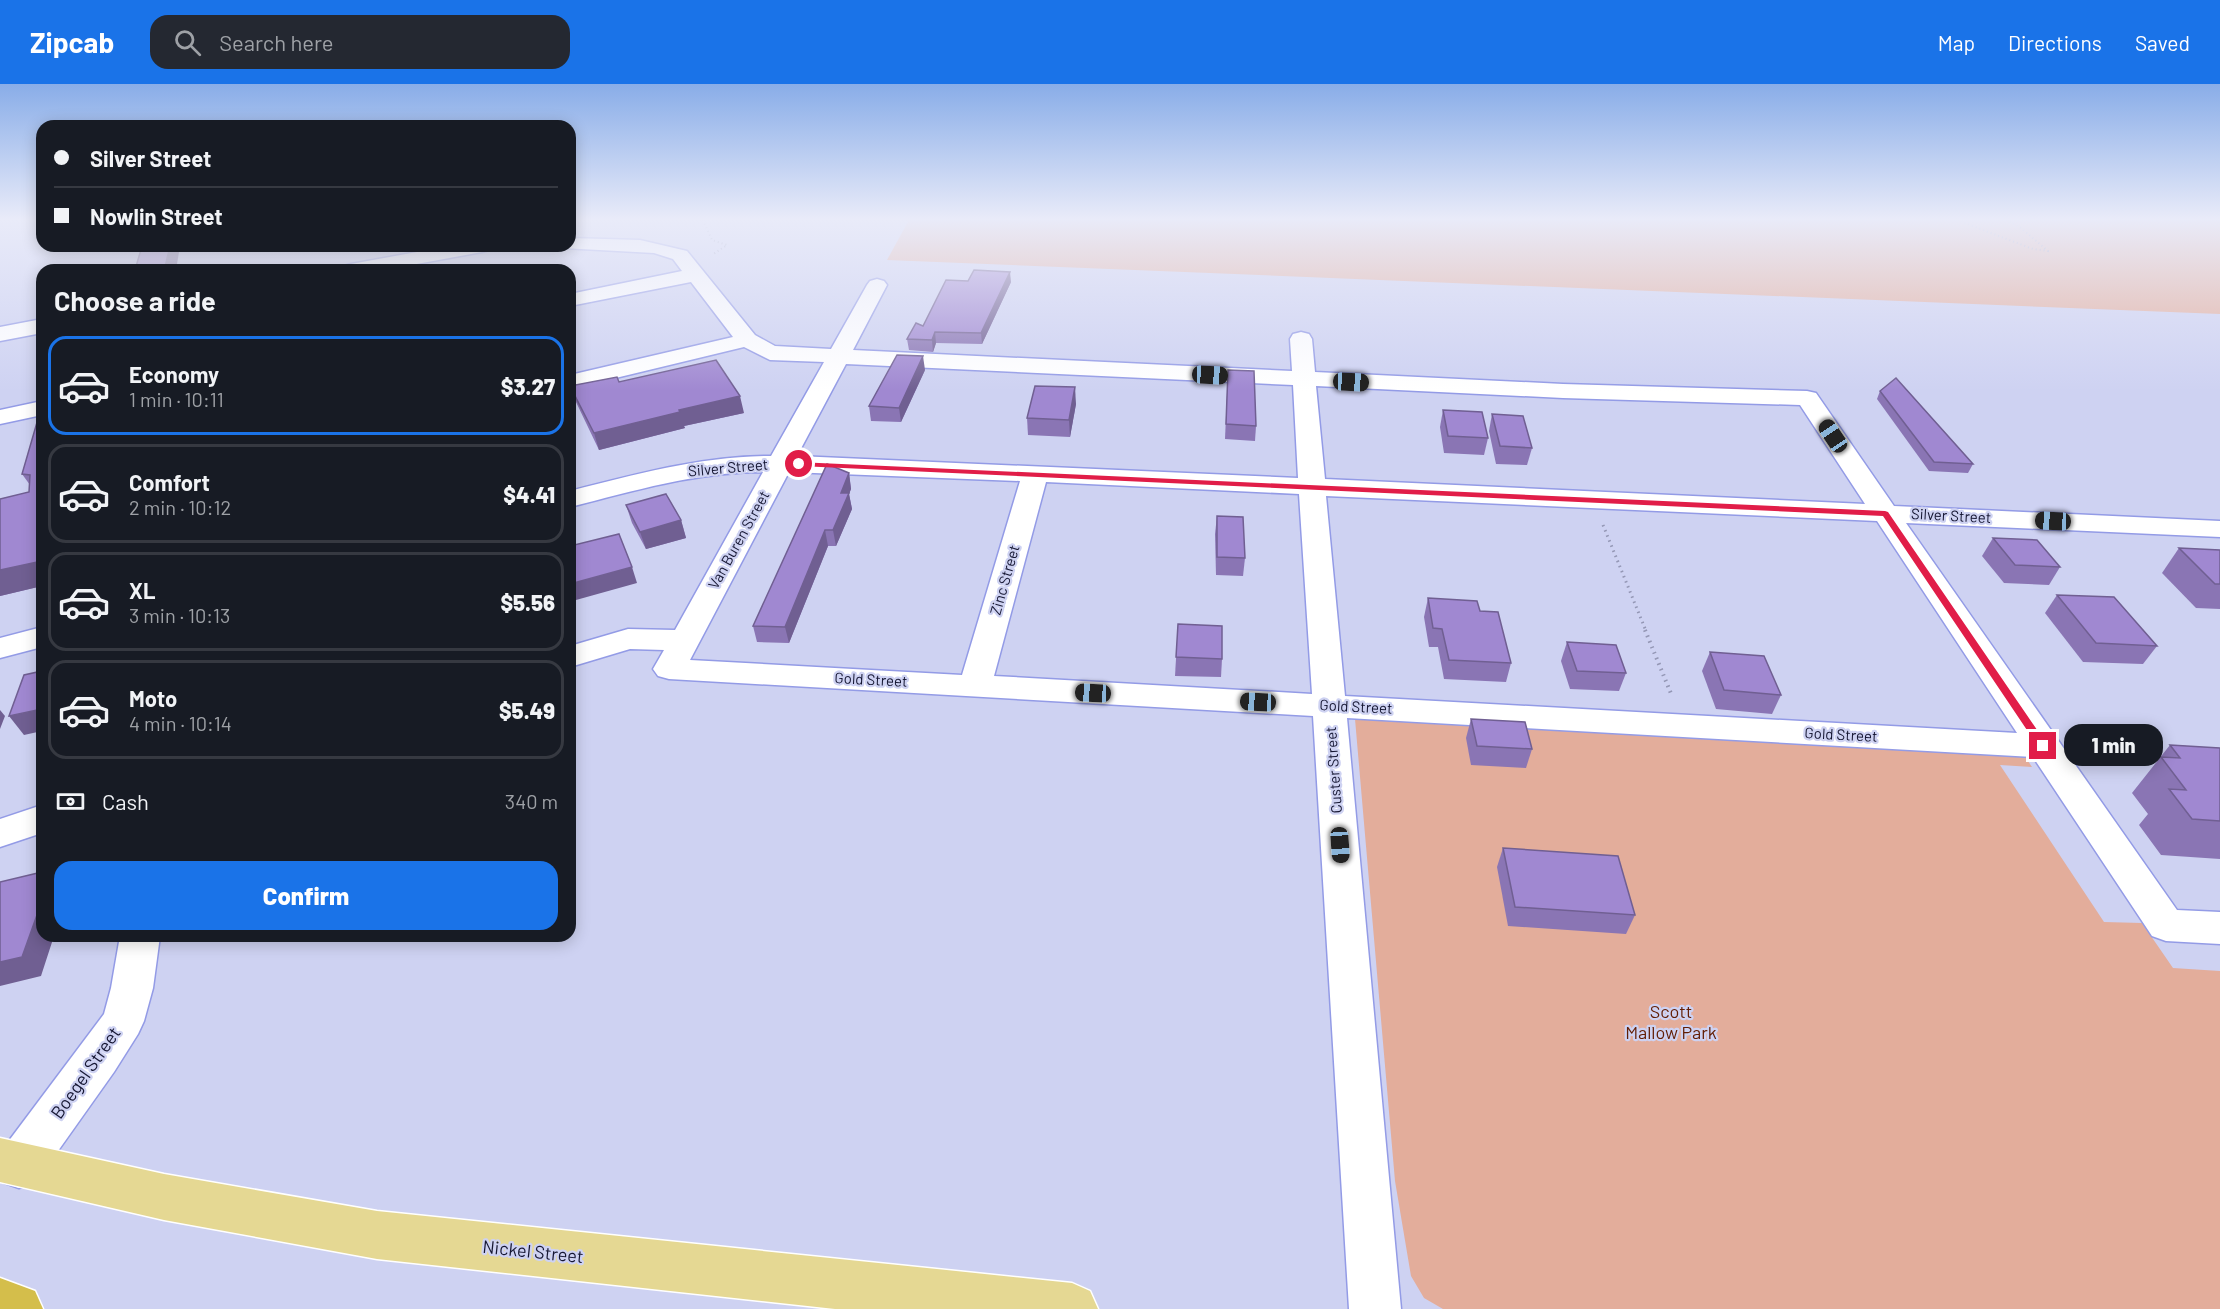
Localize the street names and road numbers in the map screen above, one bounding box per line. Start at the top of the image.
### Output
street label: Silver Street [687,455,769,479]
street label: Van Buren Street [704,487,773,592]
street label: Silver Street [1910,504,1992,526]
street label: Zinc Street [985,543,1023,617]
street label: Gold Street [834,668,908,690]
street label: Gold Street [1319,695,1393,717]
street label: Gold Street [1804,723,1878,745]
street label: Custer Street [1321,726,1345,814]
street label: Boegel Street [46,1022,125,1122]
street label: Nickel Street [482,1235,585,1267]

